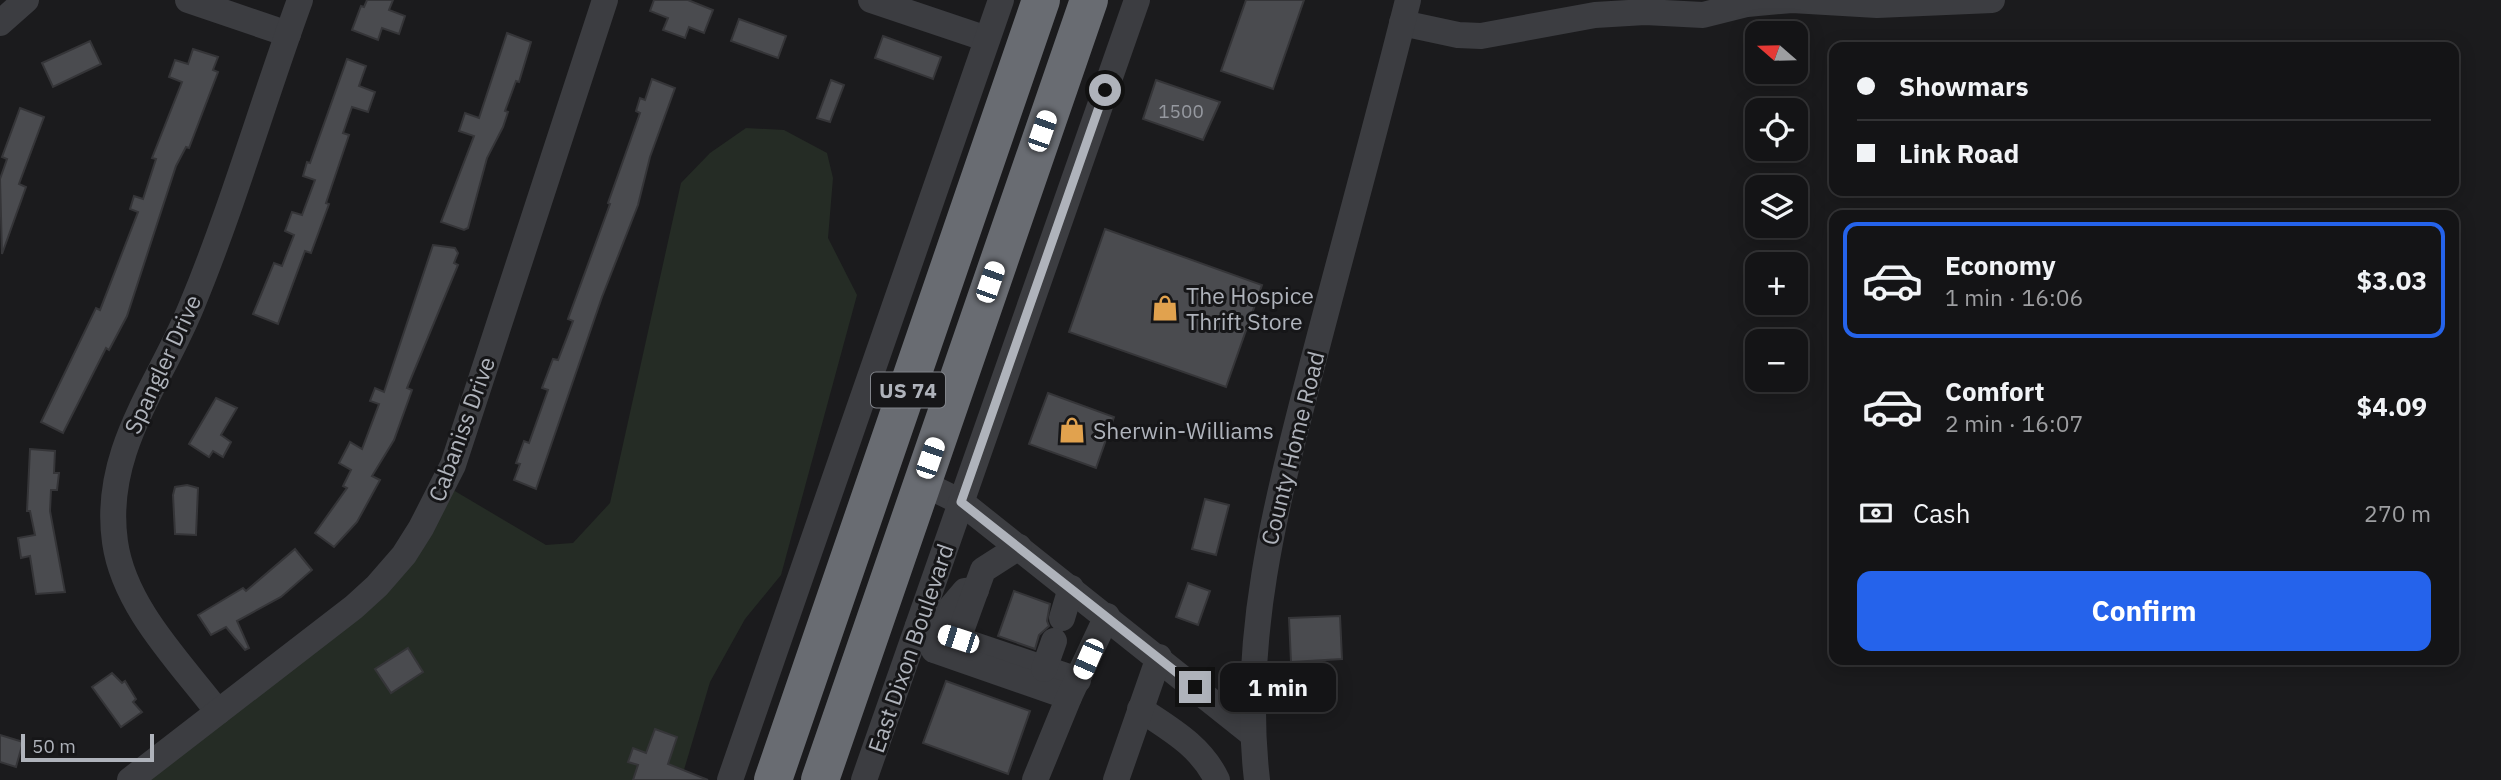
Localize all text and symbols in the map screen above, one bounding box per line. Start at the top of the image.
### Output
north arrow [1745,21,1808,84]
map controls [1745,21,1808,392]
text: Showmars [1899,69,2029,103]
route start [1089,74,1121,106]
button: locate [1745,98,1808,161]
house number: 1500 [1158,99,1204,123]
car [1026,108,1059,154]
text: Link Road [1899,136,2019,170]
button: layers [1745,175,1808,238]
text: Economy [1945,248,2056,282]
icon: car [1861,249,1924,312]
button: + [1745,252,1808,315]
car [974,259,1007,305]
text: $3.03 [2357,263,2427,297]
place label: The Hospice Thrift Store [1186,280,1314,336]
text: 1 min · 16:06 [1945,282,2083,312]
street label: Spangler Drive [117,290,207,438]
shop icon: The Hospice Thrift Store [1150,293,1180,323]
button: − [1745,329,1808,392]
street label: County Home Road [1253,348,1331,548]
street label: Cabaniss Drive [421,352,501,506]
road number: US 74 [871,372,945,408]
text: Comfort [1945,374,2044,408]
icon: car [1861,375,1924,438]
text: $4.09 [2357,389,2427,423]
text: 2 min · 16:07 [1945,408,2083,438]
shop icon: Sherwin-Williams [1057,415,1087,445]
place label: Sherwin-Williams [1093,415,1274,445]
car [914,435,947,481]
icon: cash [1857,494,1895,532]
text: Cash [1913,496,1970,530]
text: 270 m [2364,498,2431,528]
street label: East Dixon Boulevard [860,540,960,756]
button: Confirm [1857,571,2431,651]
car [935,623,982,655]
car [1070,636,1107,682]
callout: 1 min [1220,662,1335,712]
route end [1179,671,1211,703]
text: 1 min [1248,672,1308,702]
scale bar [21,731,154,763]
text: 50 m [32,734,76,758]

